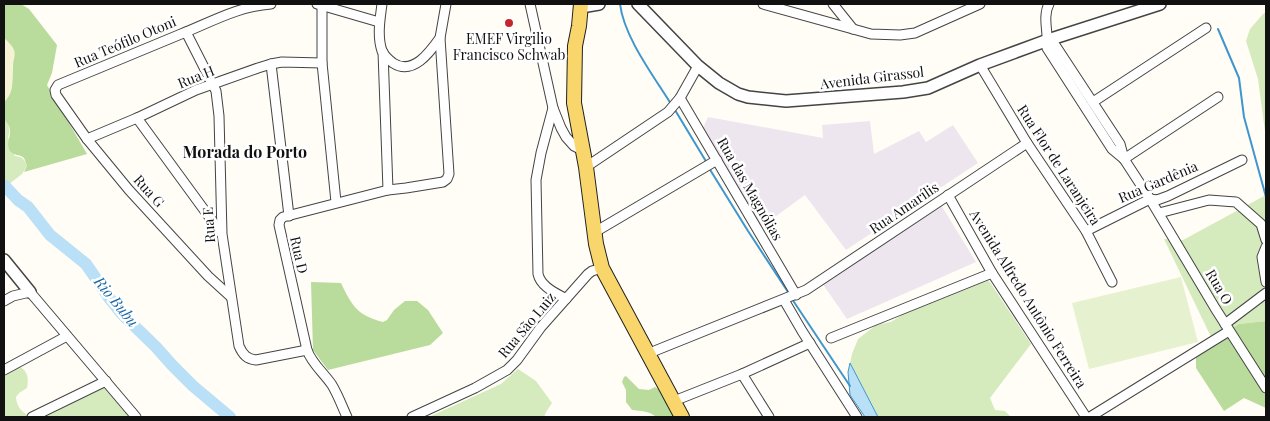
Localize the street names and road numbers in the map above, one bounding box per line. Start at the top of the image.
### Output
street label: Rua Teófilo Otoni [71,11,179,72]
street label: Rua H [175,60,217,92]
street label: Avenida Girassol [818,62,925,93]
street label: Rua Flor de Laranjeira [1013,101,1106,229]
street label: Rua das Magnólias [713,134,788,244]
street label: Rua Gardênia [1115,156,1201,207]
street label: Rua G [130,170,169,211]
street label: Rua Amarílis [865,177,942,238]
street label: Avenida Alfredo Antônio Ferreira [965,205,1091,392]
street label: Rua E [198,206,219,244]
street label: Rua D [286,234,313,275]
street label: Rua O [1202,266,1237,308]
street label: Rua São Luiz [494,288,560,362]

